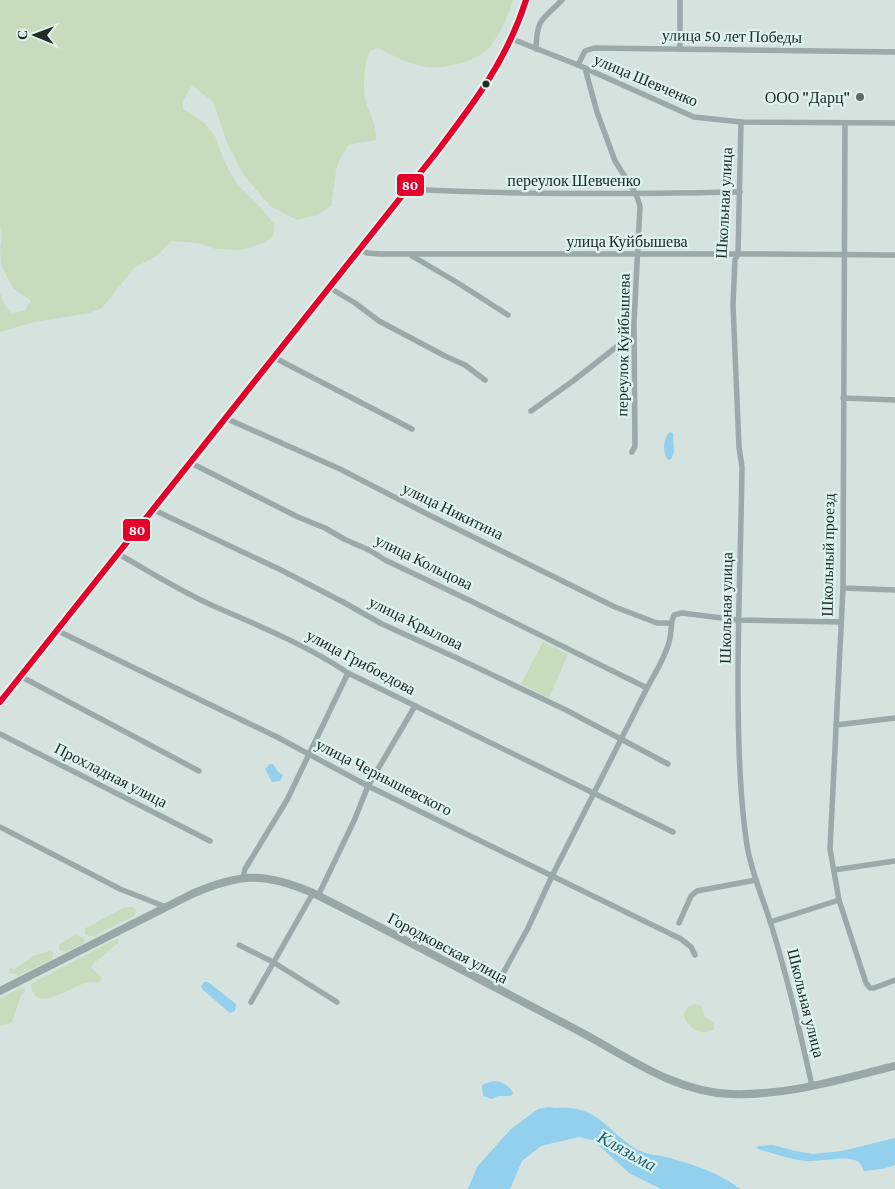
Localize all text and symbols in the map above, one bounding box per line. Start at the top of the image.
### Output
north arrow [10,10,60,60]
street label: улица 50 лет Победы [662,26,803,47]
text: С [14,30,30,40]
street label: улица Шевченко [591,50,701,111]
unlabelled marker [481,79,491,89]
place label: ООО "Дарц" [765,89,850,107]
marker: ООО "Дарц" [854,91,866,103]
street label: Школьная улица [713,147,736,259]
street label: переулок Шевченко [507,172,641,190]
line badge: 80 [396,173,425,197]
text: 80 [402,177,418,193]
street label: улица Куйбышева [566,233,688,251]
street label: переулок Куйбышева [613,273,634,417]
street label: улица Никитина [399,479,506,544]
street label: Школьный проезд [818,493,839,617]
line badge: 80 [122,518,151,542]
text: 80 [129,522,145,538]
street label: улица Кольцова [372,531,476,594]
street label: Школьная улица [717,552,736,664]
street label: улица Крылова [366,593,466,654]
street label: улица Грибоедова [303,626,418,699]
street label: улица Чернышевского [313,735,455,820]
street label: Прохладная улица [51,739,170,812]
street label: Городковская улица [385,909,511,988]
street label: Школьная улица [783,947,828,1059]
water label: Клязьма [593,1126,660,1175]

